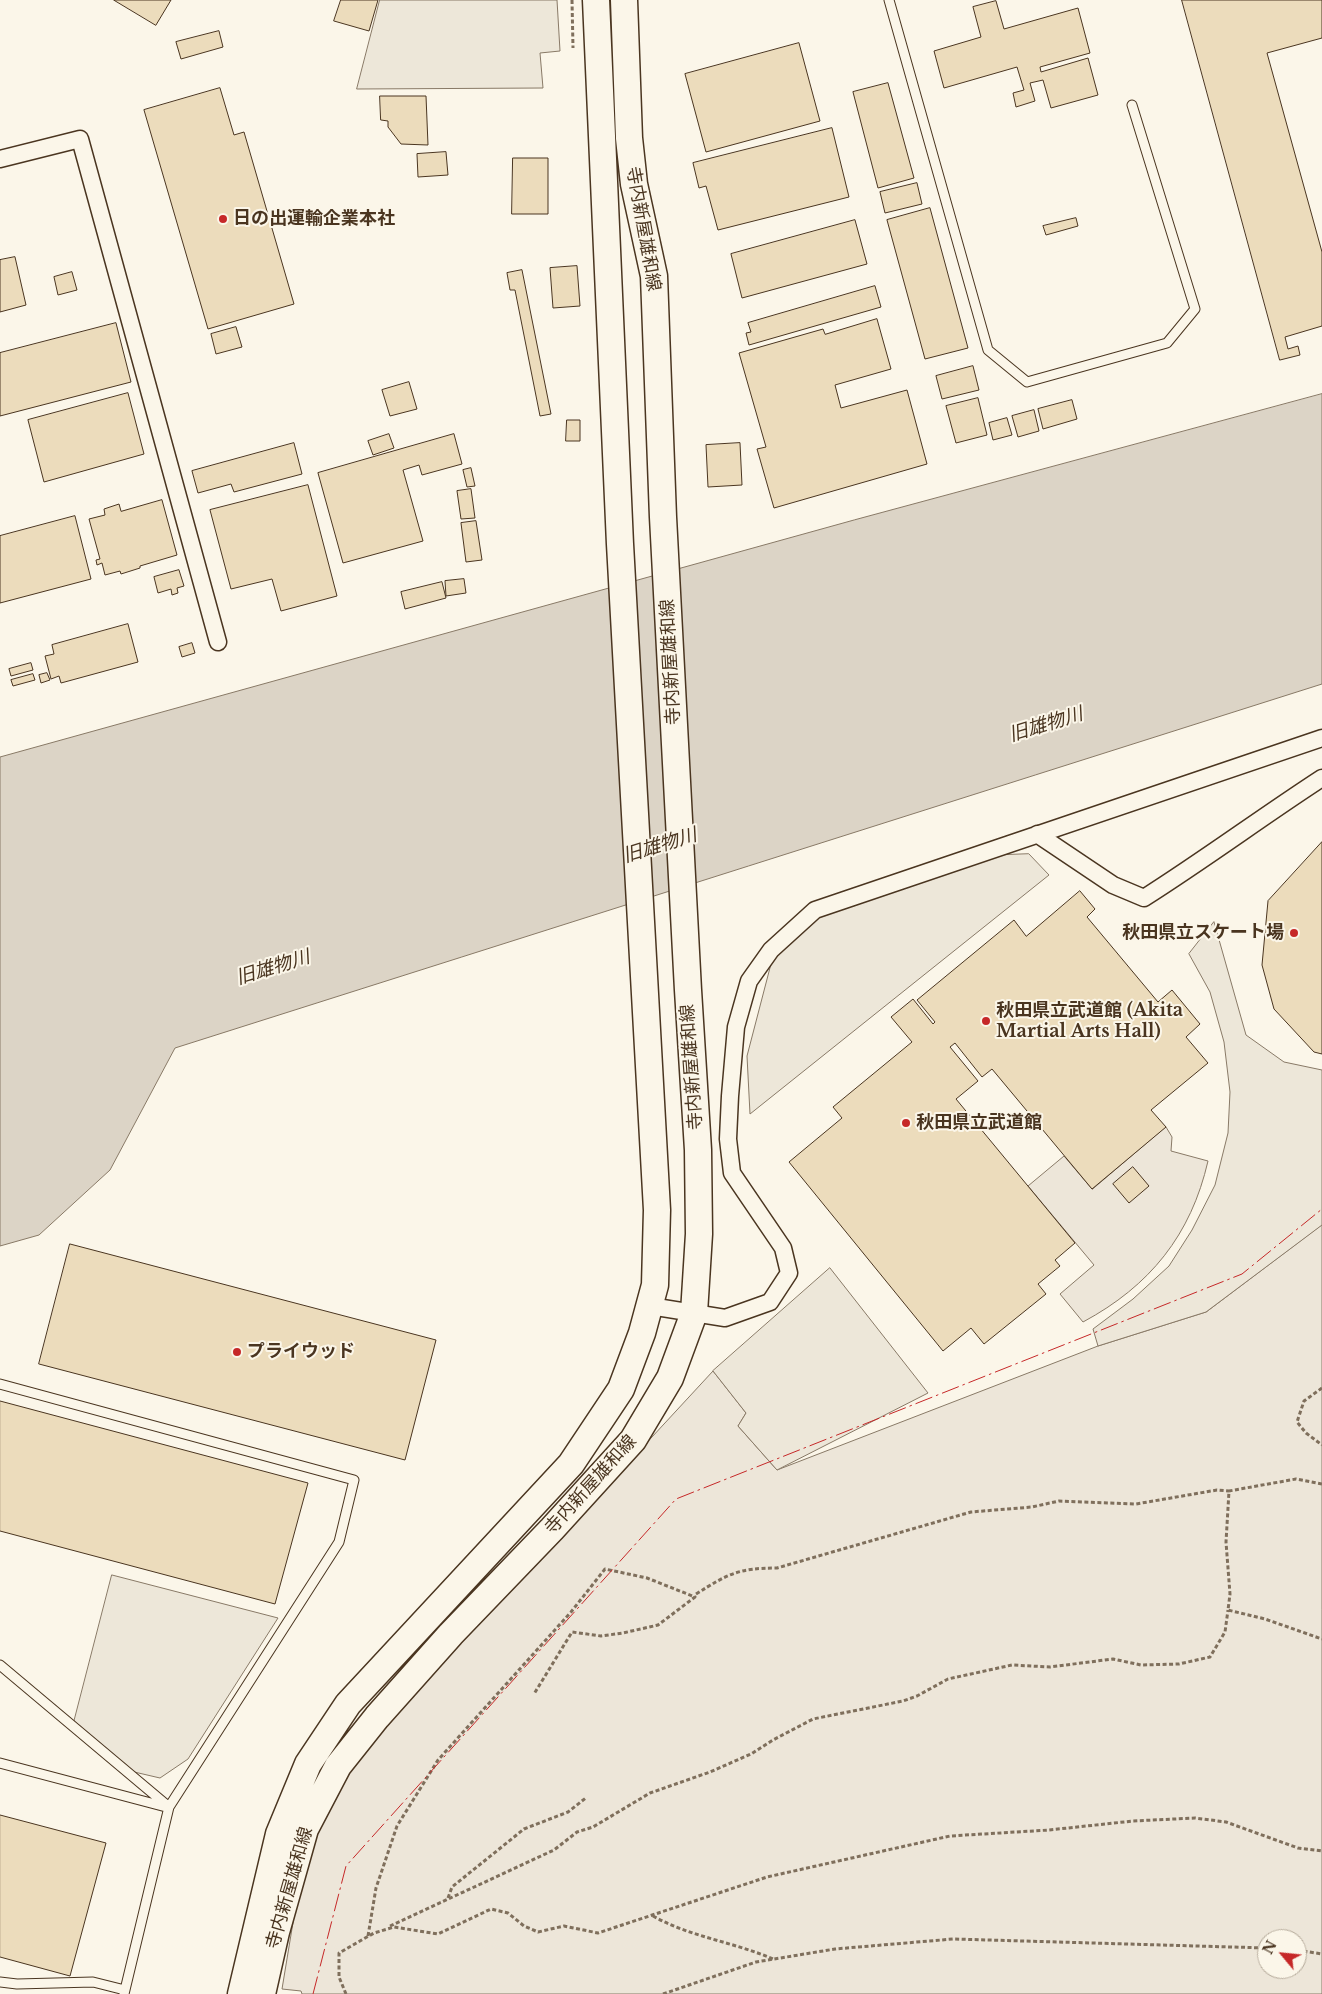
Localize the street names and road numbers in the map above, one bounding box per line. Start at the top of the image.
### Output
street label: 寺内新屋雄和線 [621,165,665,293]
street label: 寺内新屋雄和線 [657,599,685,725]
street label: 寺内新屋雄和線 [677,1003,707,1131]
street label: 寺内新屋雄和線 [541,1431,641,1539]
street label: 寺内新屋雄和線 [262,1824,318,1952]

